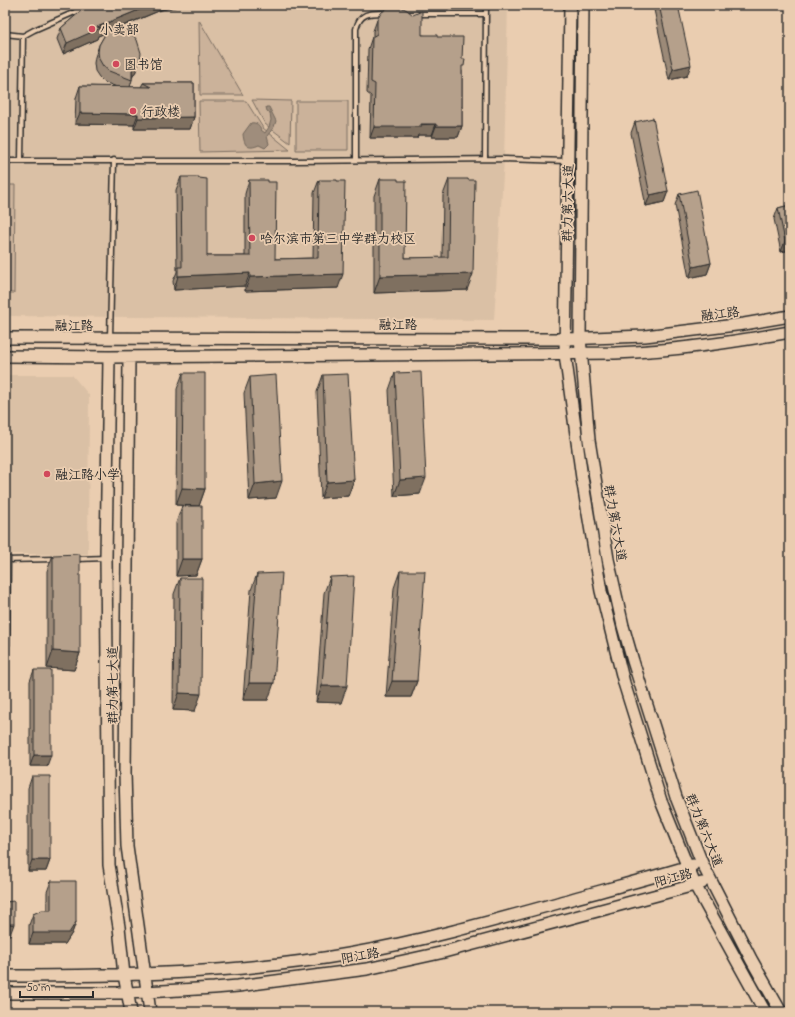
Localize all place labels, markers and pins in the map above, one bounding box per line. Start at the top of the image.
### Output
place label: 小卖部 [100,21,139,40]
marker: 小卖部 [87,24,97,34]
place label: 图书馆 [124,56,163,75]
marker: 图书馆 [111,59,121,69]
place label: 行政楼 [141,103,180,122]
marker: 行政楼 [128,106,138,116]
place label: 哈尔滨市第三中学群力校区 [260,230,416,249]
marker: 哈尔滨市第三中学群力校区 [247,233,257,243]
place label: 融江路小学 [55,466,120,485]
marker: 融江路小学 [42,469,52,479]

